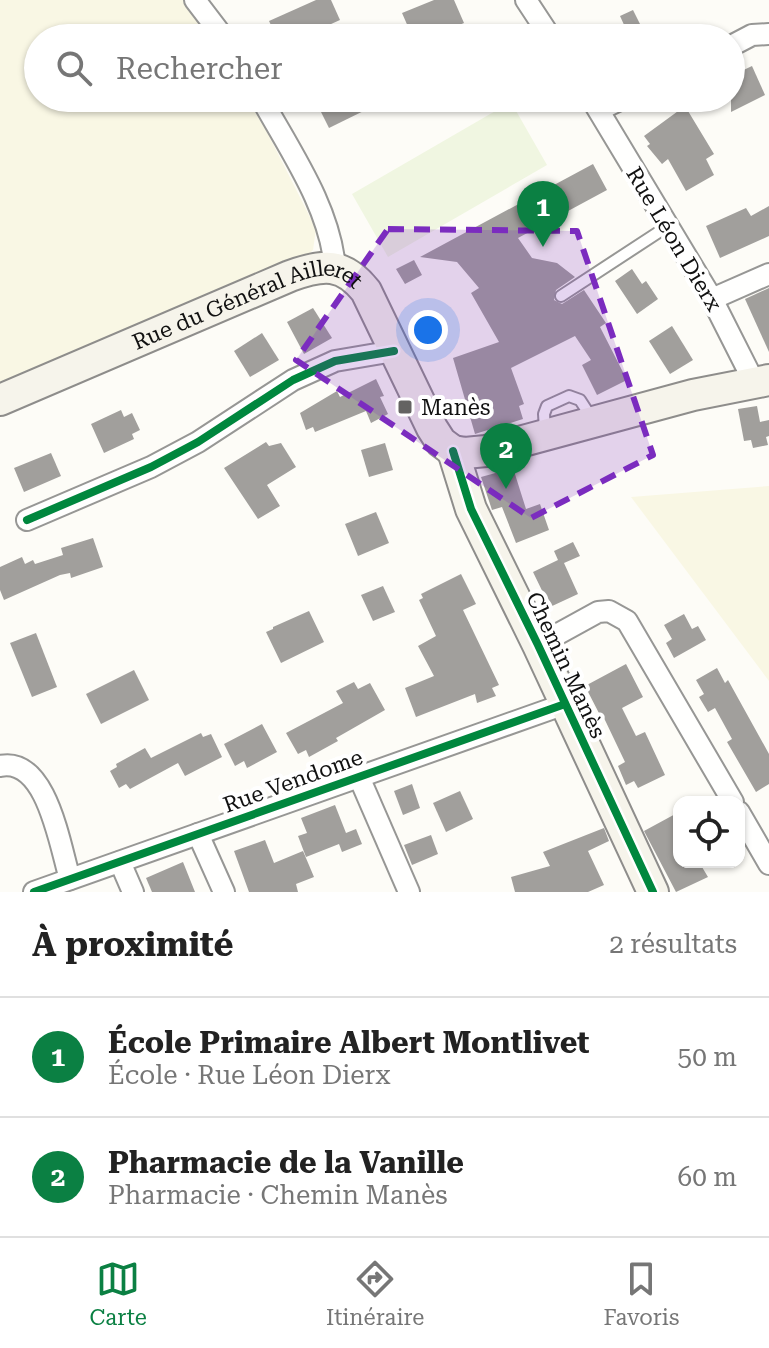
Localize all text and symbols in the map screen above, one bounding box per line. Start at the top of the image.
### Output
search box [24,24,745,112]
icon: search [52,46,96,90]
text: Rechercher [116,51,283,86]
street label: Rue Léon Dierx [621,163,727,316]
pin: 1 [517,181,569,247]
street label: Rue du Général Ailleret [128,255,368,354]
your location [408,310,448,350]
place label: Manès [421,395,490,420]
marker: Manès [396,398,414,416]
pin: 2 [480,423,532,489]
street label: Chemin Manès [521,588,611,742]
street label: Rue Vendome [220,744,366,818]
map controls [673,796,745,868]
button: locate [673,796,745,868]
text: À proximité [32,924,233,964]
text: 2 résultats [609,929,737,959]
text: École Primaire Albert Montlivet [108,1025,589,1060]
text: 1 [51,1042,65,1072]
text: 50 m [678,1042,737,1072]
text: École · Rue Léon Dierx [108,1060,390,1090]
text: Pharmacie de la Vanille [108,1145,464,1180]
text: 2 [51,1162,65,1192]
text: 60 m [678,1162,737,1192]
text: Pharmacie · Chemin Manès [108,1180,448,1210]
tab: Carte [90,1257,147,1330]
tab: Itinéraire [326,1257,424,1330]
tab: Favoris [603,1257,679,1330]

